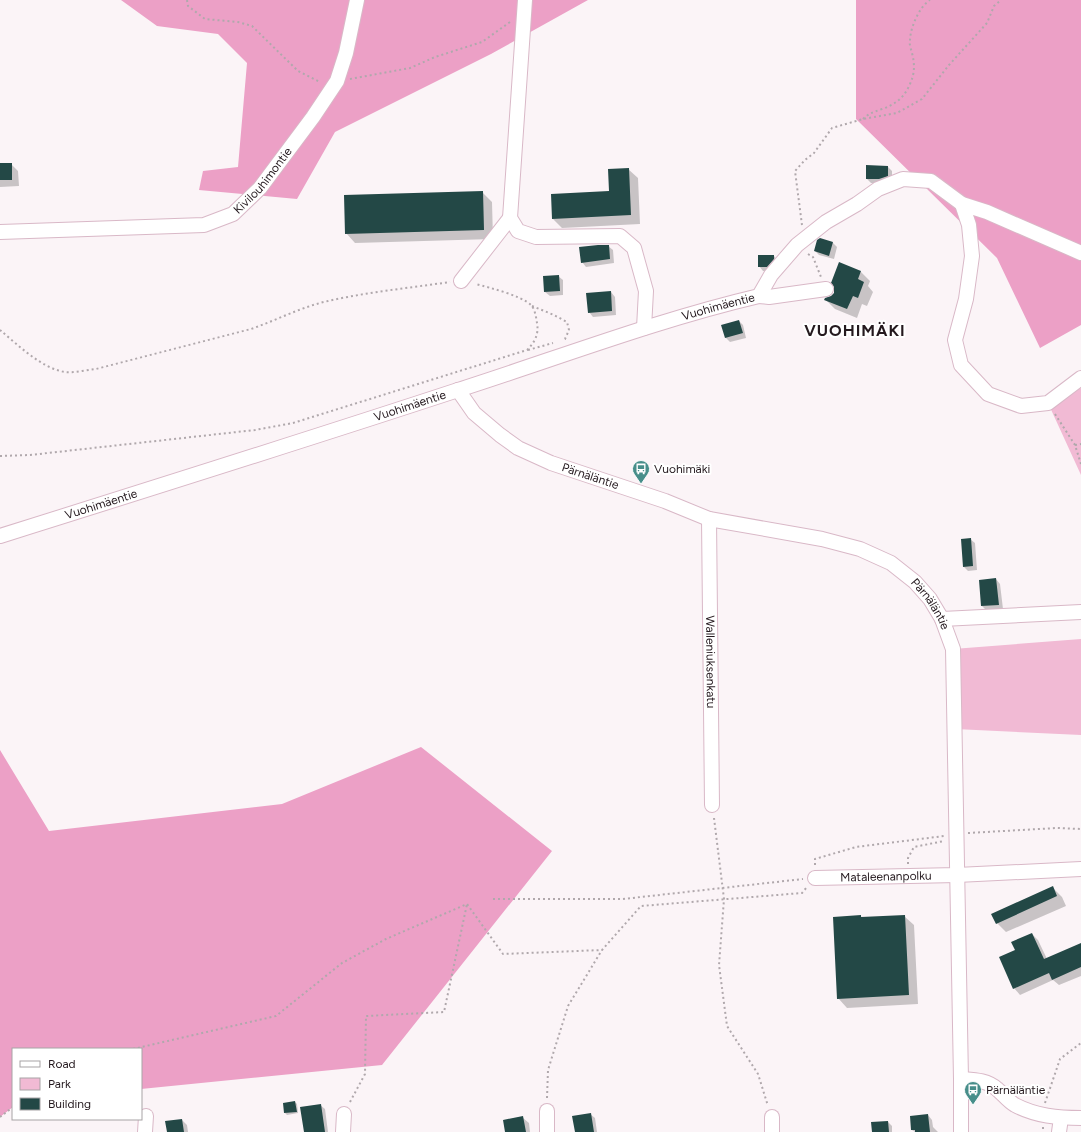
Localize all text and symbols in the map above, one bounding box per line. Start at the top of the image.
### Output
street label: Kivilouhimontie [231,144,295,217]
street label: Vuohimäentie [680,290,757,323]
district label: VUOHIMÄKI [804,321,906,340]
street label: Vuohimäentie [372,387,448,424]
bus stop icon: Vuohimäki [631,459,651,484]
street label: Pärnäläntie [560,460,621,492]
place label: Vuohimäki [654,462,710,476]
street label: Vuohimäentie [63,486,139,522]
street label: Pärnäläntie [908,575,952,632]
street label: Walleniuksenkatu [703,615,718,709]
street label: Mataleenanpolku [840,869,932,884]
legend [12,1048,142,1120]
text: Road [48,1057,76,1071]
text: Park [48,1077,71,1091]
bus stop icon: Pärnäläntie [963,1080,983,1105]
place label: Pärnäläntie [986,1083,1046,1097]
text: Building [48,1097,91,1111]

